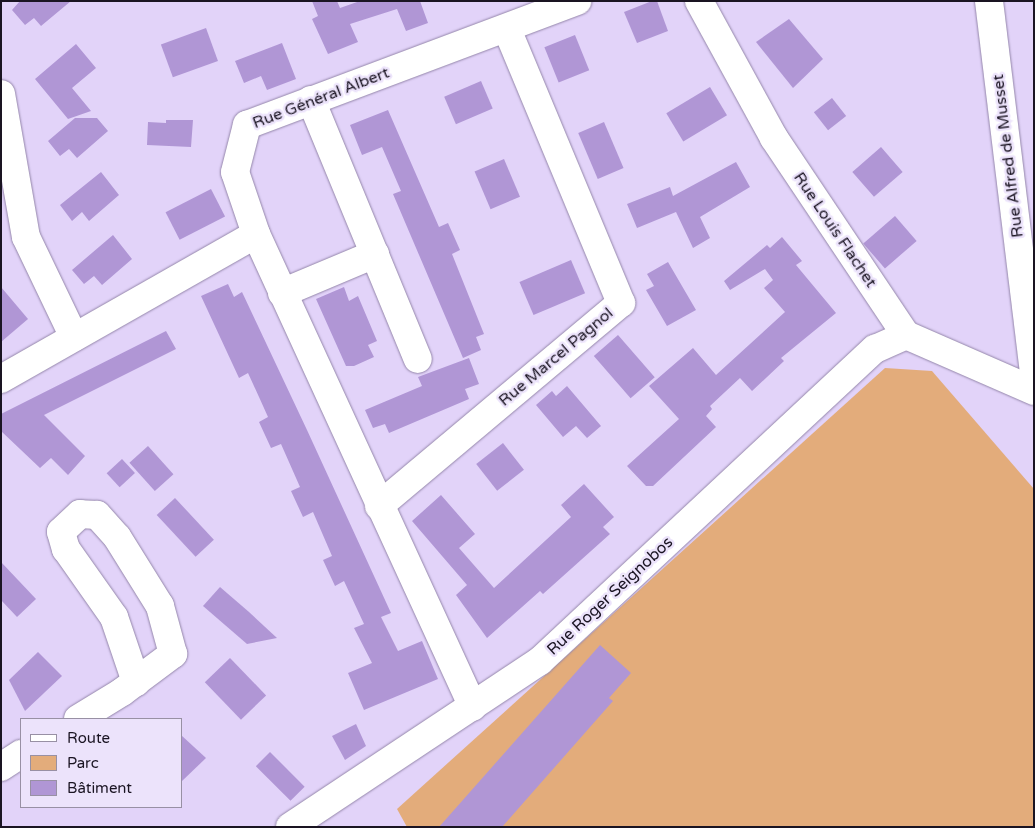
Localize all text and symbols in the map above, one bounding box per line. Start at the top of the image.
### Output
street label: Rue Général Albert [250,63,392,133]
street label: Rue Alfred de Musset [988,73,1028,239]
street label: Rue Louis Flachet [789,169,881,291]
street label: Rue Marcel Pagnol [495,304,617,410]
street label: Rue Roger Seignobos [543,533,677,659]
legend [20,718,182,808]
text: Route [67,729,110,747]
text: Parc [67,754,99,772]
text: Bâtiment [67,779,132,797]

